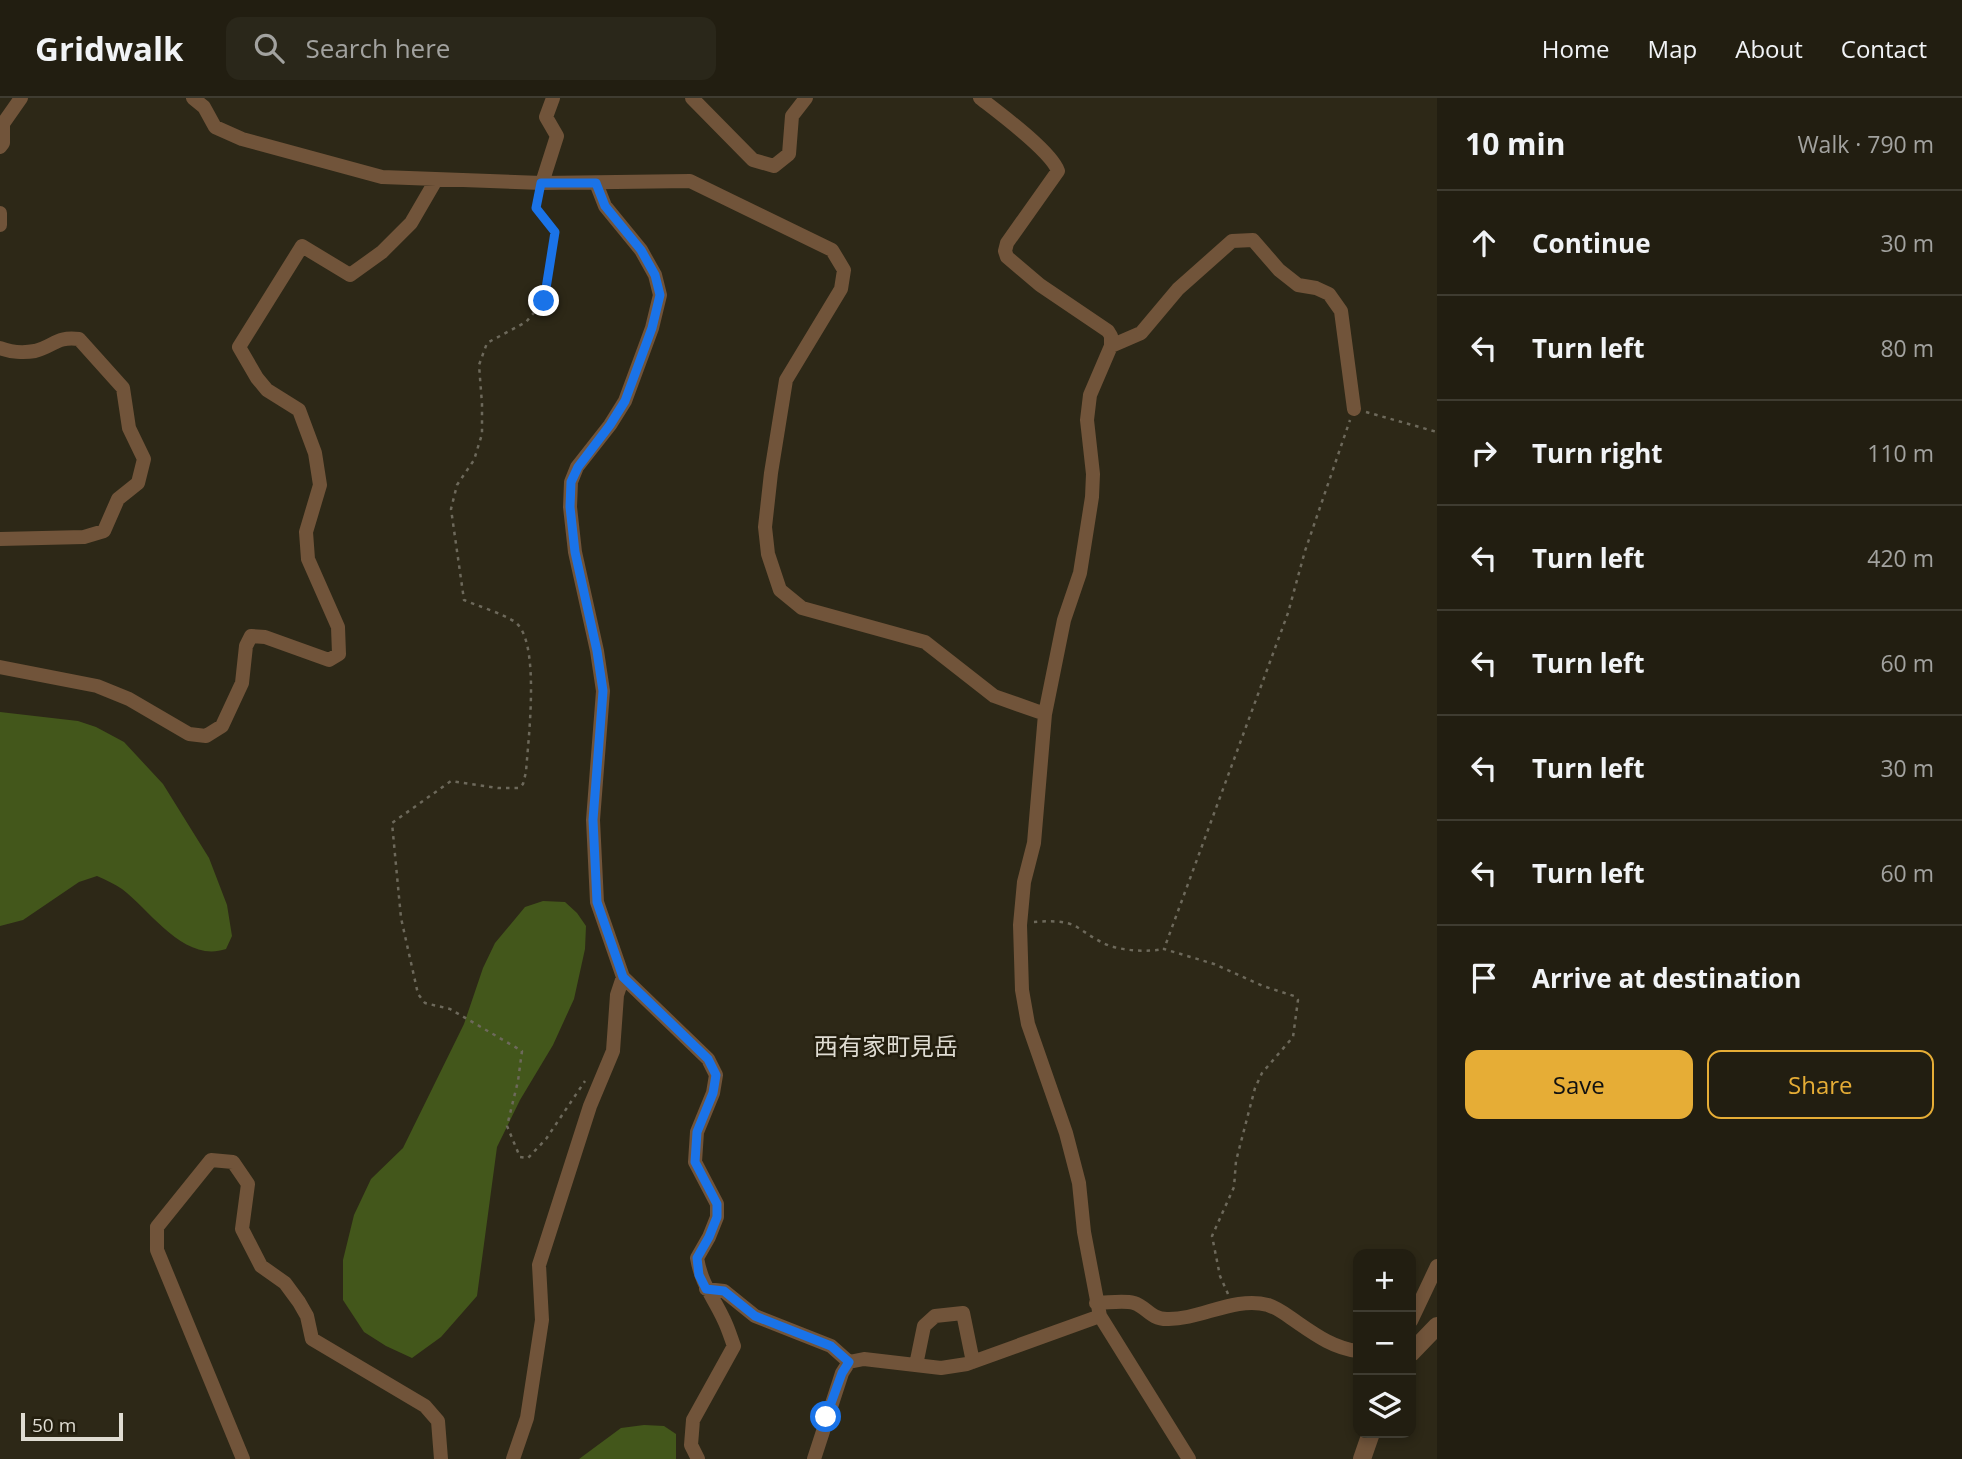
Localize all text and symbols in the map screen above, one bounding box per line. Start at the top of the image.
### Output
search box [226,17,716,80]
text: Gridwalk [35,26,184,71]
icon: search [250,29,288,67]
text: Search here [306,30,450,66]
text: Home [1542,32,1610,65]
text: Map [1648,32,1697,65]
text: About [1735,32,1803,65]
text: Contact [1841,32,1927,65]
text: 10 min [1465,123,1565,164]
text: Walk · 790 m [1797,128,1934,160]
icon: ahead [1465,224,1503,262]
text: Continue [1532,225,1651,261]
text: 30 m [1880,227,1934,259]
route end [528,285,559,316]
icon: left [1465,329,1503,367]
text: Turn left [1532,330,1644,366]
text: 80 m [1880,332,1934,364]
icon: right [1465,434,1503,472]
text: Turn right [1532,435,1663,471]
text: 110 m [1867,437,1934,469]
icon: left [1465,539,1503,577]
text: Turn left [1532,540,1644,576]
text: 420 m [1867,542,1934,574]
icon: left [1465,644,1503,682]
text: Turn left [1532,645,1644,681]
text: 60 m [1880,647,1934,679]
icon: left [1465,749,1503,787]
text: Turn left [1532,750,1644,786]
text: 30 m [1880,752,1934,784]
icon: left [1465,854,1503,892]
text: Turn left [1532,855,1644,891]
text: 60 m [1880,857,1934,889]
icon: arrive [1465,959,1503,997]
text: Arrive at destination [1532,960,1801,996]
district label: 西有家町見岳 [814,1029,958,1062]
button: Save [1465,1050,1693,1119]
button: Share [1707,1050,1934,1119]
map controls [1353,1249,1416,1438]
button: + [1353,1249,1416,1312]
button: − [1353,1312,1416,1375]
button: layers [1353,1375,1416,1438]
route start [810,1401,841,1432]
scale bar [21,1410,122,1442]
text: 50 m [32,1412,76,1438]

